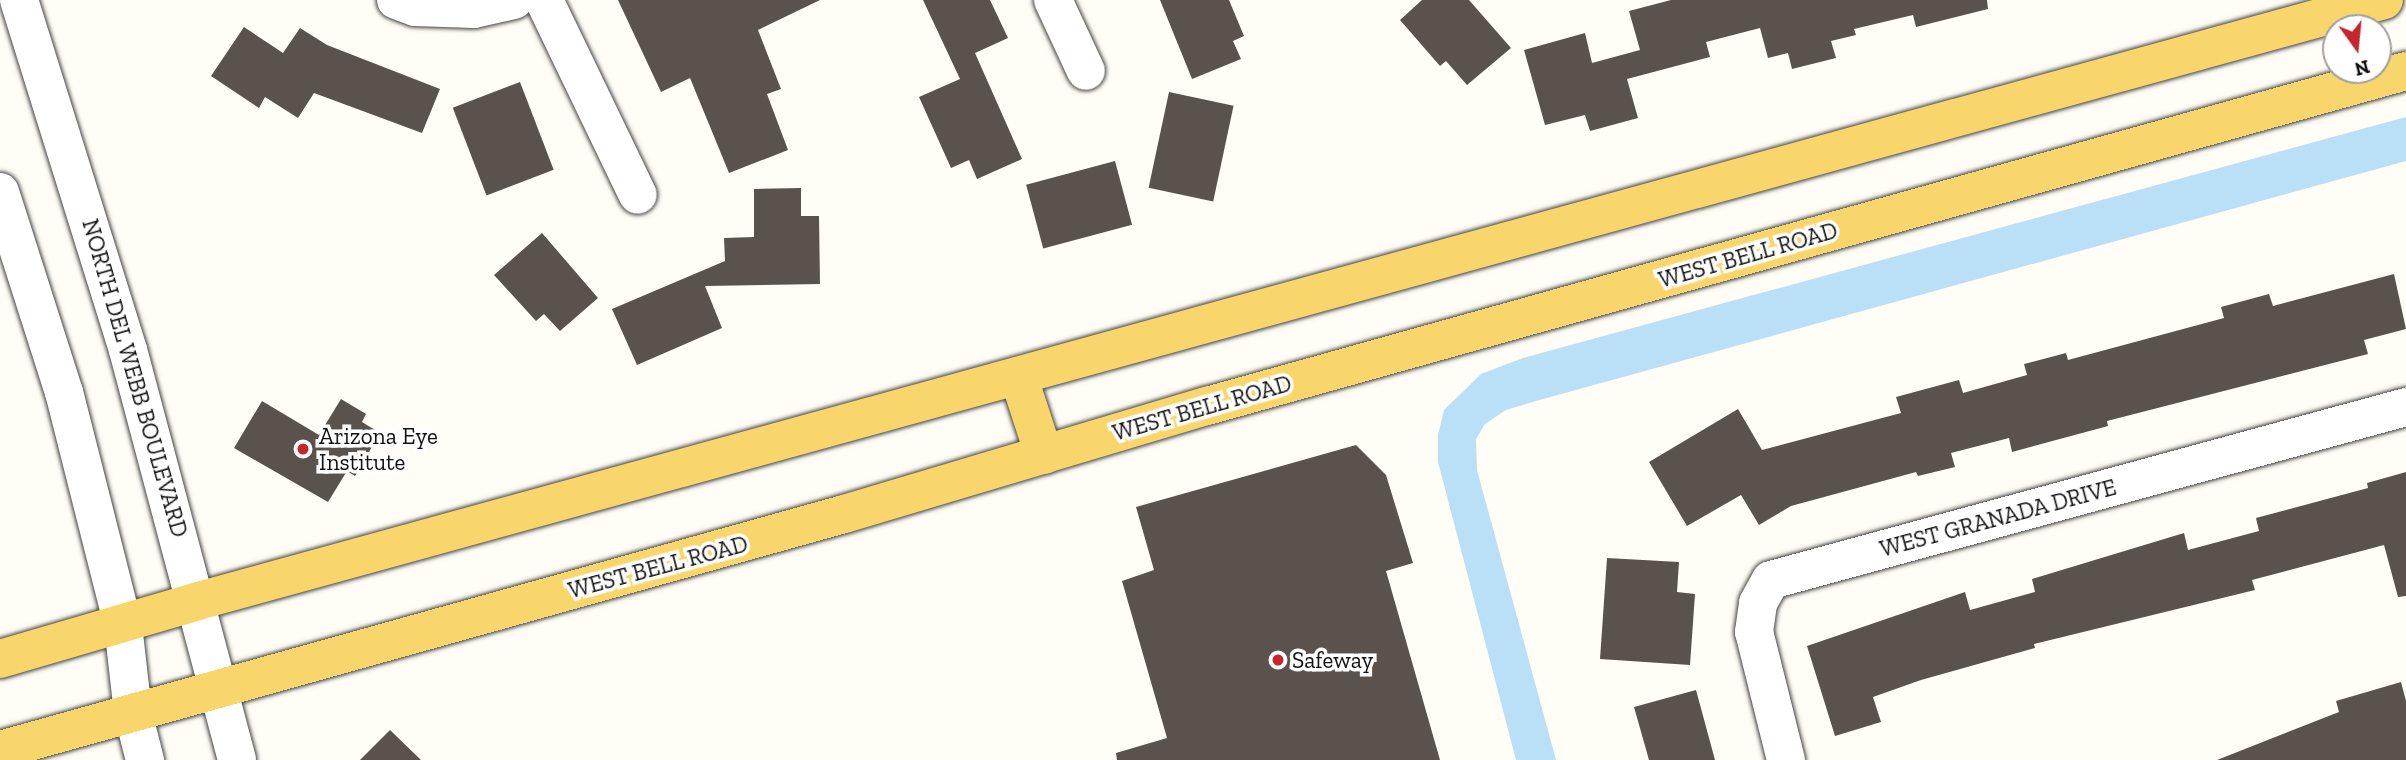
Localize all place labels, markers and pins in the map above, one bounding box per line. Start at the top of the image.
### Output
place label: Arizona Eye Institute [319,422,438,476]
marker: Arizona Eye Institute [293,439,313,459]
place label: Safeway [1292,646,1373,674]
marker: Safeway [1270,652,1286,668]

